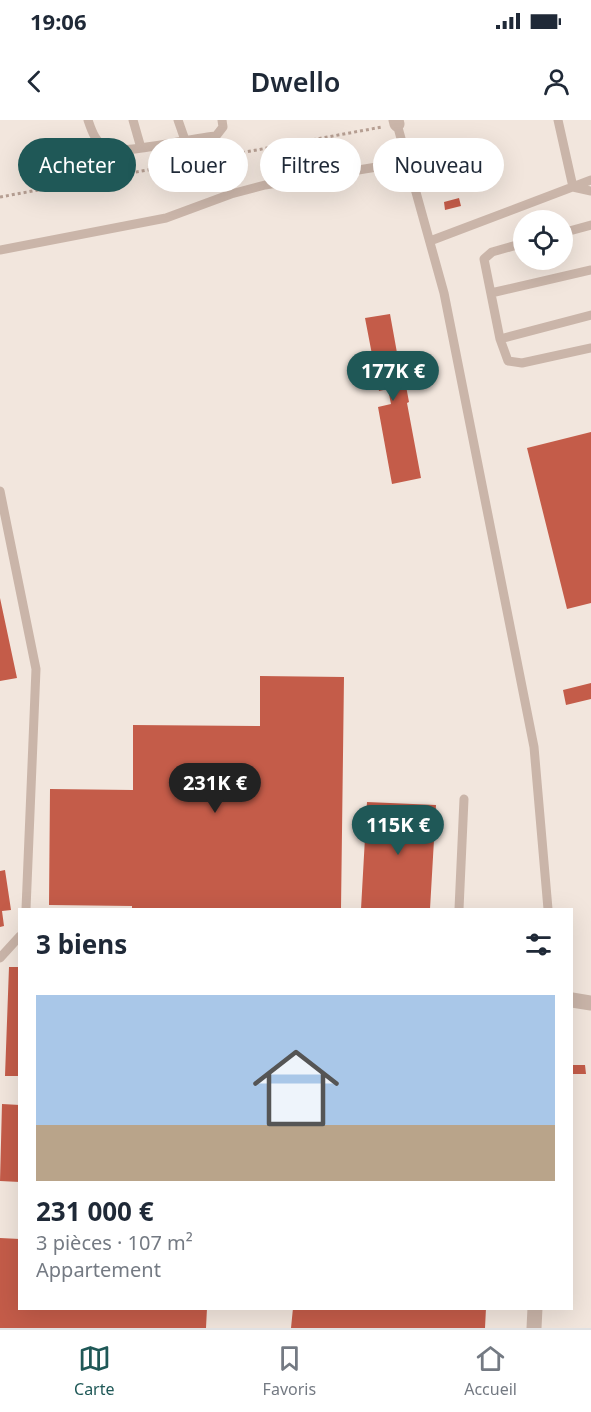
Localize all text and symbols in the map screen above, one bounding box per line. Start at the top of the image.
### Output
text: 19:06 [30,6,87,36]
text: Dwello [251,63,340,100]
icon: back [18,65,51,98]
icon: person [540,65,573,98]
chip: Acheter [18,138,136,192]
chip: Louer [148,138,248,192]
chip: Filtres [260,138,361,192]
chip: Nouveau [373,138,504,192]
map controls [513,210,573,270]
button: locate [513,210,573,270]
pin: 177K € [344,351,442,402]
text: 177K € [361,357,425,384]
pin: 231K € [166,763,264,814]
text: 231K € [183,769,247,796]
pin: 115K € [349,805,447,856]
text: 115K € [366,811,430,838]
text: 3 biens [36,926,127,962]
icon: filters [522,928,555,961]
icon: home [242,1034,350,1142]
text: 231 000 € [36,1193,154,1229]
text: 3 pièces · 107 m² [36,1229,193,1256]
text: Appartement [36,1256,161,1283]
tab: Carte [74,1342,115,1400]
tab: Favoris [263,1342,316,1400]
tab: Accueil [464,1342,517,1400]

